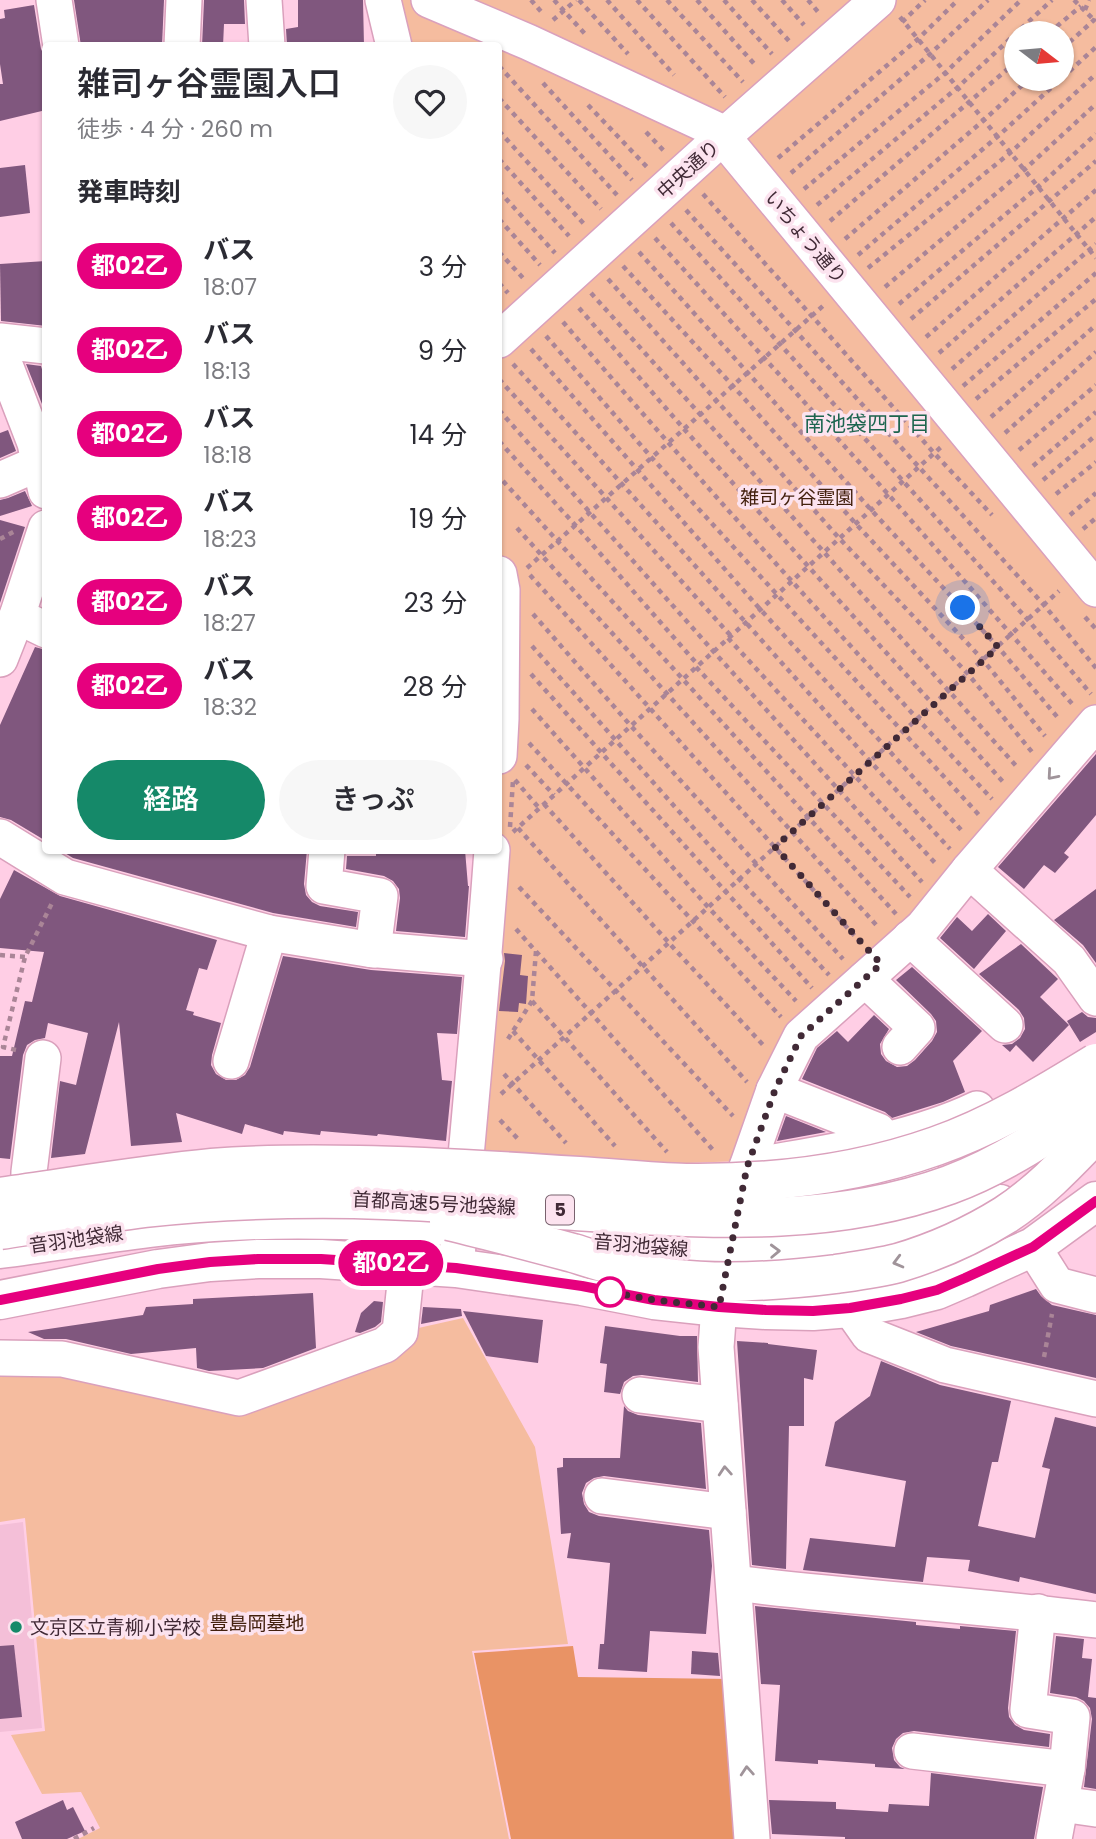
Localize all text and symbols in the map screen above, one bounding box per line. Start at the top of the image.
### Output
north arrow [1004,21,1074,91]
map controls [1004,21,1074,91]
text: 雑司ヶ谷霊園入口 [77,60,341,107]
button: heart [393,65,467,139]
text: 徒歩 · 4 分 · 260 m [77,113,273,145]
street label: 中央通り [651,134,726,205]
text: 発車時刻 [77,174,181,210]
street label: いちょう通り [759,185,853,290]
text: バス [203,232,255,268]
text: 都02乙 [91,249,168,282]
text: 3 分 [419,249,467,285]
text: 18:07 [203,271,257,303]
text: バス [203,316,255,352]
text: 都02乙 [91,333,168,366]
text: 9 分 [418,333,467,369]
text: 18:13 [203,355,251,387]
text: バス [203,400,255,436]
district label: 南池袋四丁目 [804,409,930,438]
text: 都02乙 [91,417,168,450]
text: 14 分 [409,417,467,453]
text: 18:18 [203,439,252,471]
text: バス [203,484,255,520]
park label: 雑司ヶ谷霊園 [740,484,854,511]
text: 都02乙 [91,501,168,534]
text: 19 分 [409,501,467,537]
text: 18:23 [203,523,257,555]
text: バス [203,568,255,604]
text: 都02乙 [91,585,168,618]
text: 23 分 [404,585,467,621]
your location [945,590,980,625]
text: 18:27 [203,607,256,639]
text: バス [203,652,255,688]
text: 都02乙 [91,669,168,702]
text: 28 分 [403,669,467,705]
text: 18:32 [203,691,257,723]
button: 経路 [77,760,265,840]
button: きっぷ [279,760,467,840]
one-way arrow [1048,767,1060,780]
street label: 首都高速5号池袋線 [351,1186,517,1221]
road number: 5 [546,1196,574,1224]
street label: 音羽池袋線 [27,1220,125,1259]
street label: 音羽池袋線 [592,1228,689,1263]
line badge: 都02乙 [342,1240,440,1286]
one-way arrow [770,1244,781,1259]
text: 都02乙 [352,1246,430,1279]
one-way arrow [892,1254,904,1268]
unlabelled marker [595,1277,625,1307]
one-way arrow [718,1465,733,1476]
park label: 豊島岡墓地 [209,1610,305,1637]
place label: 文京区立青柳小学校 [30,1614,201,1641]
marker: 文京区立青柳小学校 [8,1619,24,1635]
one-way arrow [740,1765,755,1776]

